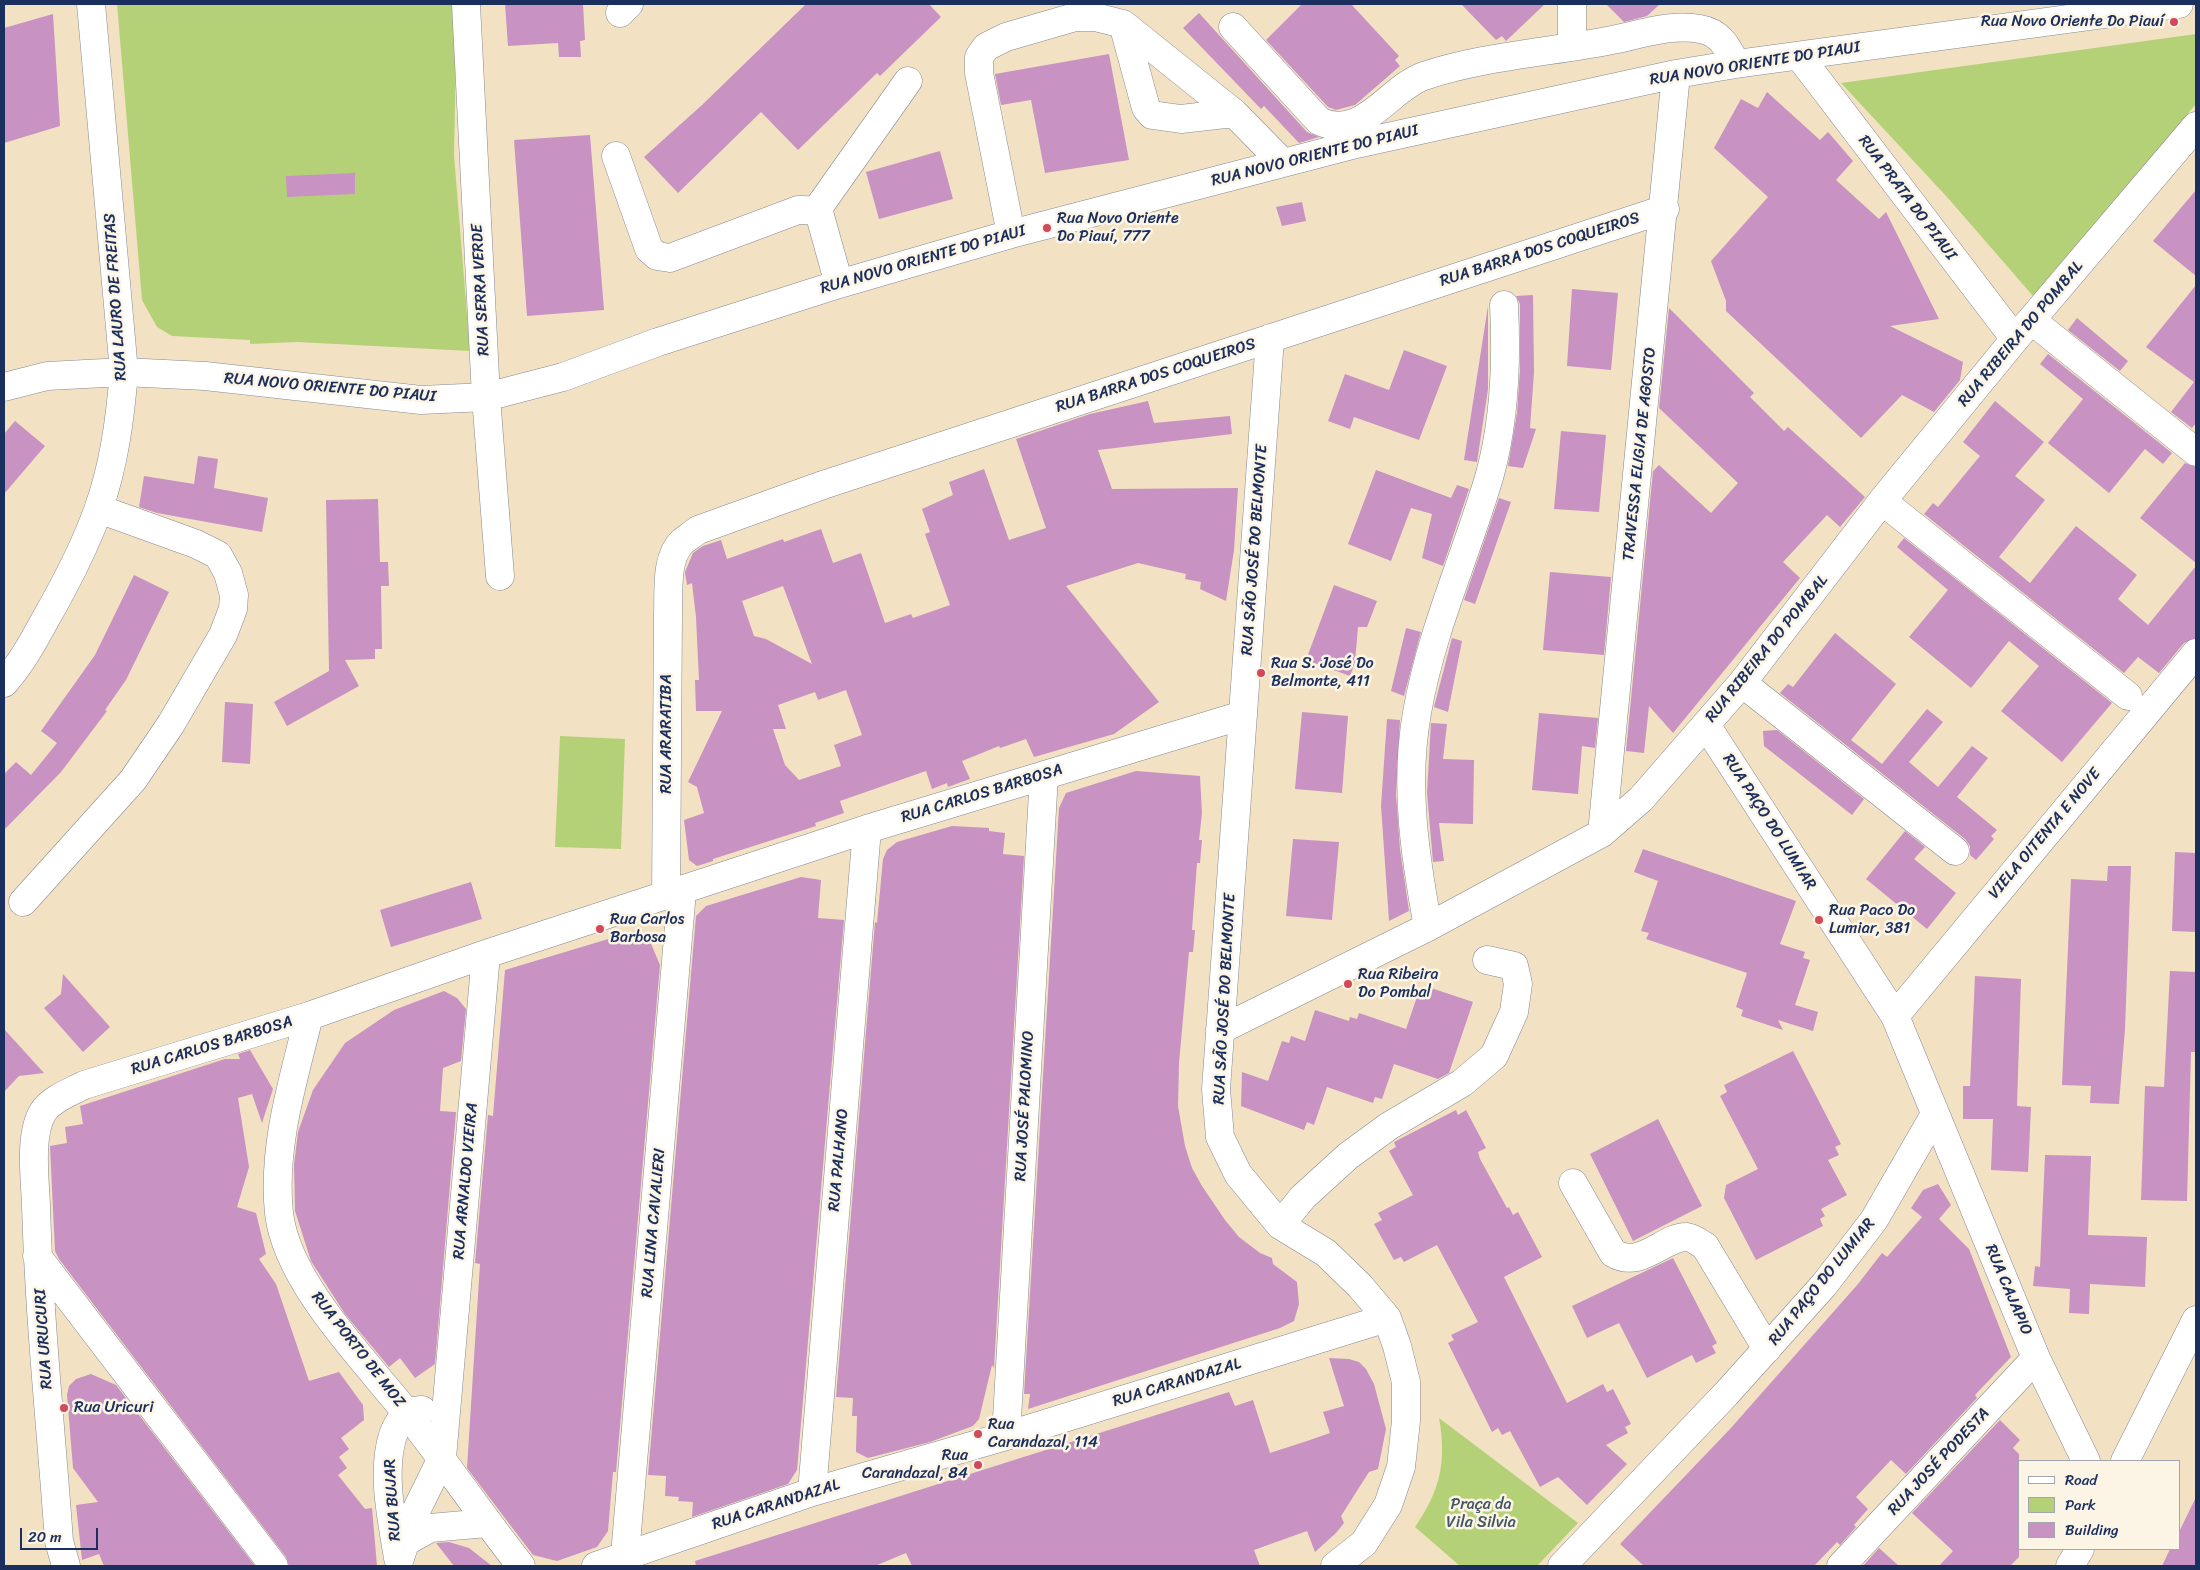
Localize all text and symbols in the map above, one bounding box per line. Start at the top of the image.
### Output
place label: Rua Novo Oriente Do Piauí [1981,12,2164,32]
marker: Rua Novo Oriente Do Piauí [2168,16,2180,28]
street label: RUA NOVO ORIENTE DO PIAUI [1648,38,1862,90]
street label: RUA NOVO ORIENTE DO PIAUI [1209,121,1421,191]
street label: RUA PRATA DO PIAUI [1854,132,1960,264]
place label: Rua Novo Oriente Do Piauí, 777 [1057,209,1179,247]
street label: RUA BARRA DOS COQUEIROS [1438,209,1642,291]
street label: RUA LAURO DE FREITAS [101,213,131,381]
street label: RUA NOVO ORIENTE DO PIAUI [818,221,1028,299]
marker: Rua Novo Oriente Do Piauí, 777 [1041,222,1053,234]
street label: RUA SERRA VERDE [468,223,494,357]
street label: RUA RIBEIRA DO POMBAL [1954,257,2088,411]
street label: RUA BARRA DOS COQUEIROS [1054,335,1258,417]
street label: TRAVESSA ELIGIA DE AGOSTO [1619,346,1661,562]
street label: RUA NOVO ORIENTE DO PIAUI [223,369,437,407]
street label: RUA SÃO JOSÉ DO BELMONTE [1238,444,1272,656]
street label: RUA RIBEIRA DO POMBAL [1702,571,1832,727]
place label: Rua S. José Do Belmonte, 411 [1271,654,1374,692]
marker: Rua S. José Do Belmonte, 411 [1255,667,1267,679]
street label: RUA ARARATIBA [657,674,677,794]
street label: RUA PAÇO DO LUMIAR [1718,751,1820,893]
street label: RUA CARLOS BARBOSA [899,760,1065,828]
street label: VIELA OITENTA E NOVE [1985,765,2105,903]
street label: RUA SÃO JOSÉ DO BELMONTE [1210,893,1240,1105]
place label: Rua Paco Do Lumiar, 381 [1829,901,1915,939]
place label: Rua Carlos Barbosa [610,910,684,948]
marker: Rua Paco Do Lumiar, 381 [1813,914,1825,926]
marker: Rua Carlos Barbosa [594,923,606,935]
place label: Rua Ribeira Do Pombal [1358,965,1439,1003]
marker: Rua Ribeira Do Pombal [1342,978,1354,990]
street label: RUA CARLOS BARBOSA [129,1012,295,1080]
street label: RUA JOSÉ PALOMINO [1011,1030,1039,1182]
street label: RUA ARNALDO VIEIRA [450,1102,482,1260]
street label: RUA PALHANO [825,1108,853,1212]
street label: RUA LINA CAVALIERI [638,1148,670,1298]
street label: RUA PAÇO DO LUMIAR [1765,1215,1879,1349]
street label: RUA CAJAPIO [1980,1242,2036,1338]
street label: RUA URUCURI [31,1288,57,1390]
street label: RUA PORTO DE MOZ [307,1288,409,1412]
street label: RUA CARANDAZAL [1111,1354,1243,1412]
place label: Rua Uricuri [74,1398,154,1418]
marker: Rua Uricuri [58,1402,70,1414]
street label: RUA JOSÉ PODESTA [1884,1404,1994,1520]
place label: Rua Carandazal, 114 [988,1415,1098,1453]
marker: Rua Carandazal, 114 [972,1428,984,1440]
place label: Rua Carandazal, 84 [862,1446,968,1484]
street label: RUA BUJAR [381,1458,405,1542]
marker: Rua Carandazal, 84 [972,1459,984,1471]
legend [2018,1460,2180,1550]
text: Road [2065,1467,2097,1493]
street label: RUA CARANDAZAL [710,1475,842,1535]
text: Park [2065,1492,2096,1518]
park label: Praça da Vila Silvia [1446,1495,1516,1533]
text: Building [2065,1517,2119,1543]
scale bar [22,1518,100,1550]
text: 20 m [28,1524,62,1550]

